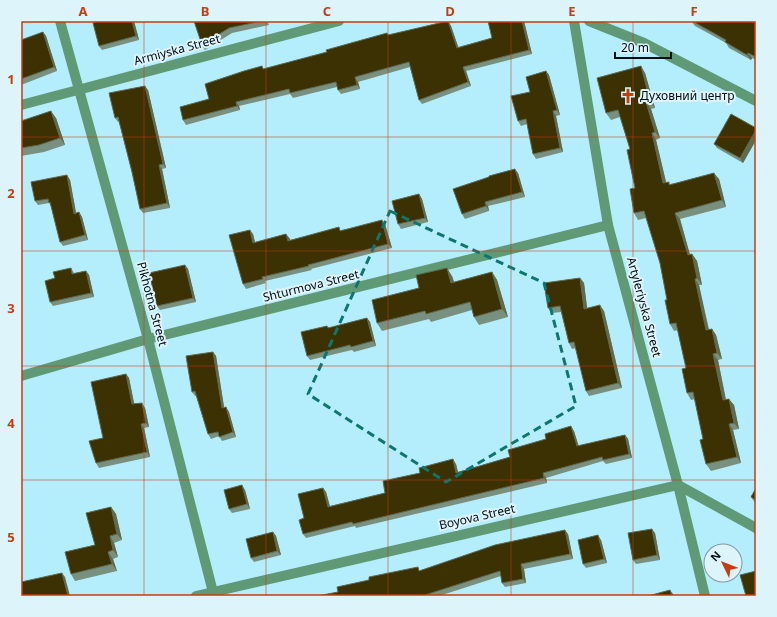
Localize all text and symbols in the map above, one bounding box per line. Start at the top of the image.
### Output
text: A [79,2,88,20]
text: B [201,2,209,20]
text: C [323,2,331,20]
text: D [445,2,455,20]
text: E [568,2,576,20]
text: F [690,2,698,20]
street label: Armiyska Street [132,30,222,69]
scale bar [615,34,671,60]
text: 20 m [621,39,649,56]
text: 1 [7,70,15,88]
church icon: Духовний центр [619,87,637,105]
place label: Духовний центр [640,87,735,104]
text: 2 [7,184,15,202]
street label: Artyleriyska Street [623,255,666,359]
street label: Pikhotna Street [133,260,172,349]
street label: Shturmova Street [261,265,361,306]
text: 3 [7,299,15,317]
text: 4 [7,414,15,432]
street label: Boyova Street [437,499,517,534]
text: 5 [7,528,15,546]
north arrow [703,543,743,583]
text: N [707,547,724,564]

